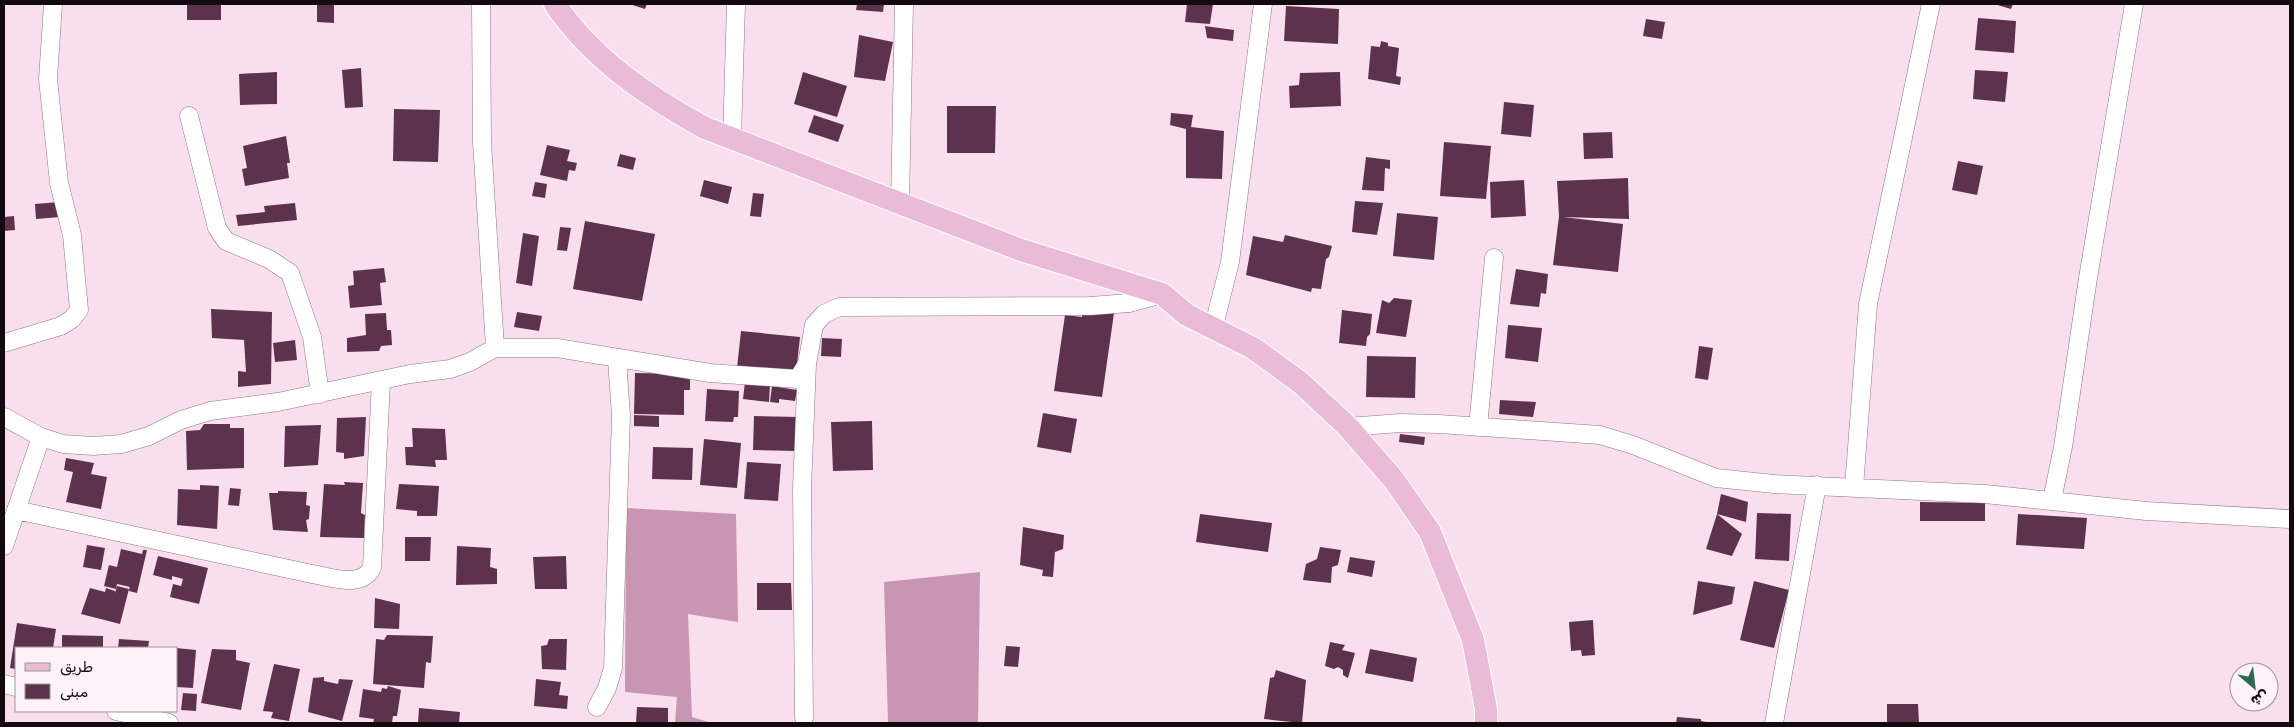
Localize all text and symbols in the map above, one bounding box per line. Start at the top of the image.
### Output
legend [15,647,178,712]
text: طريق [60,658,93,676]
north arrow [2229,662,2279,712]
text: مبنى [60,683,88,701]
text: ش [2248,686,2272,710]

